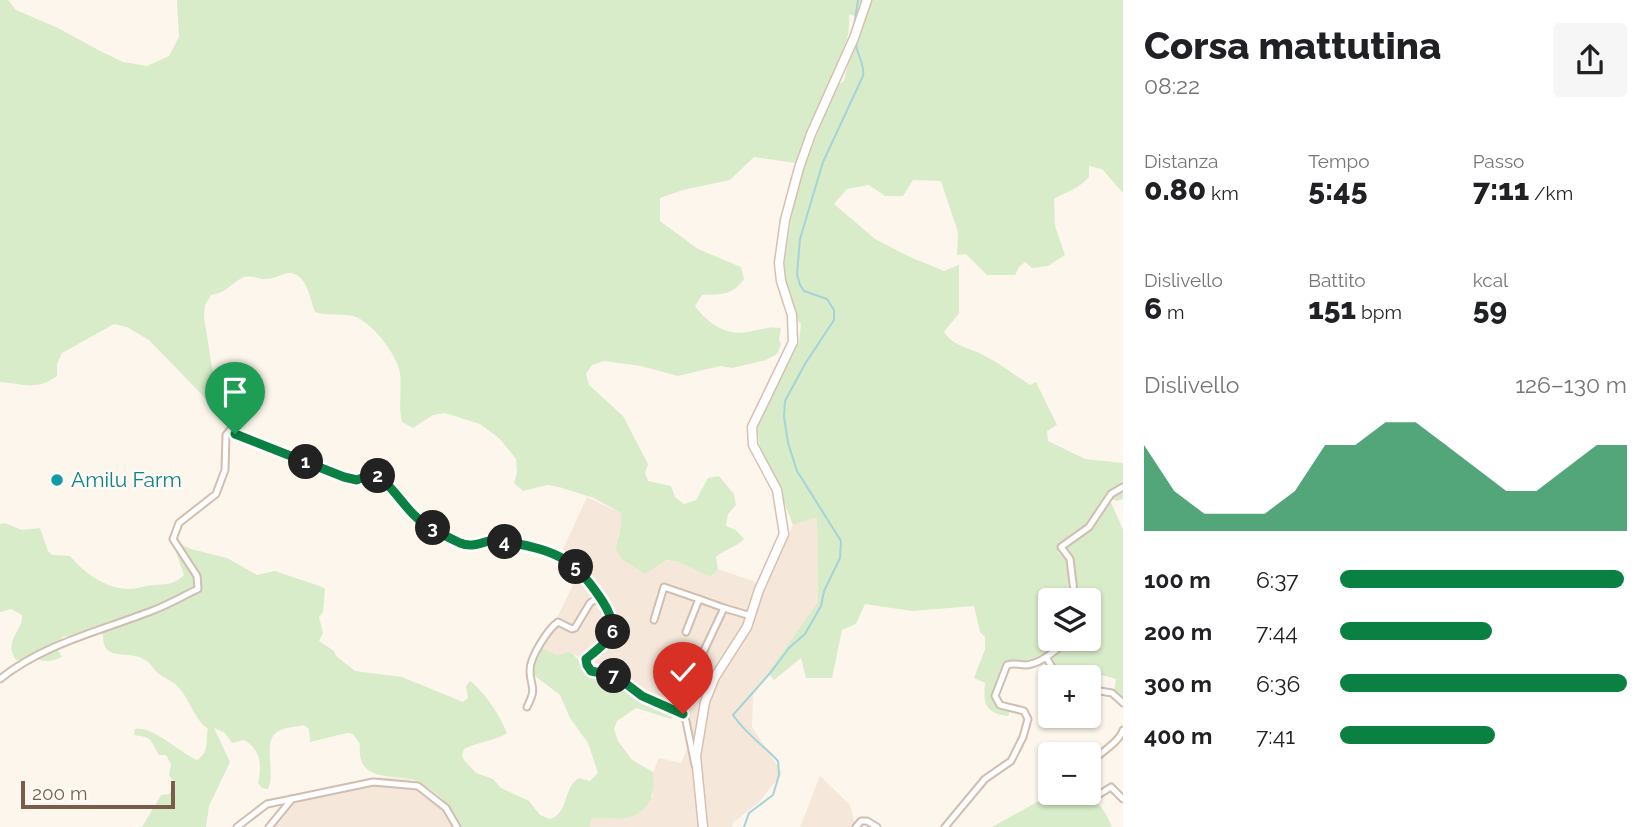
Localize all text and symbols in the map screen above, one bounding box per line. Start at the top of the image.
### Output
text: Corsa mattutina [1144,23,1441,68]
button: share [1553,23,1627,97]
text: 08:22 [1144,72,1200,99]
text: Distanza [1144,150,1218,172]
text: Tempo [1308,150,1369,172]
text: Passo [1473,150,1524,172]
text: 0.80 [1144,172,1206,207]
text: 5:45 [1308,172,1367,207]
text: 7:11 [1473,172,1529,207]
text: km [1206,182,1239,204]
text: /km [1529,182,1573,204]
text: Dislivello [1144,269,1223,291]
text: Battito [1308,269,1366,291]
text: kcal [1473,269,1508,291]
text: 6 [1144,291,1162,326]
text: 151 [1308,291,1356,326]
text: 59 [1473,291,1507,326]
text: m [1162,301,1185,323]
text: bpm [1356,301,1402,323]
pin [205,362,265,434]
text: Dislivello [1144,371,1239,398]
text: 126–130 m [1515,371,1627,398]
icon: arrive [216,373,254,411]
pin: 1 [288,444,324,480]
text: 1 [301,450,310,472]
pin: 2 [360,458,396,494]
text: 2 [372,464,383,486]
place label: Amilu Farm [71,467,182,492]
marker: Amilu Farm [49,472,65,488]
pin: 3 [416,510,450,546]
text: 3 [427,516,438,538]
pin: 4 [488,524,522,560]
text: 4 [499,530,510,552]
pin: 5 [558,550,594,584]
text: 5 [570,555,581,577]
text: 100 m [1144,566,1211,593]
text: 6:37 [1256,566,1299,593]
map controls [1038,588,1101,805]
button: layers [1038,588,1101,651]
pin: 6 [596,614,630,650]
text: 200 m [1144,618,1212,645]
text: 7:44 [1256,618,1298,645]
text: 6 [607,620,618,642]
pin [653,642,713,714]
icon: check [664,653,702,691]
pin: 7 [596,658,632,694]
text: 7 [608,664,619,686]
button: + [1038,665,1101,728]
text: 300 m [1144,670,1212,697]
text: 6:36 [1256,670,1300,697]
text: 400 m [1144,722,1212,749]
text: 7:41 [1256,722,1295,749]
button: − [1038,742,1101,805]
scale bar [21,778,175,810]
text: 200 m [32,782,87,804]

